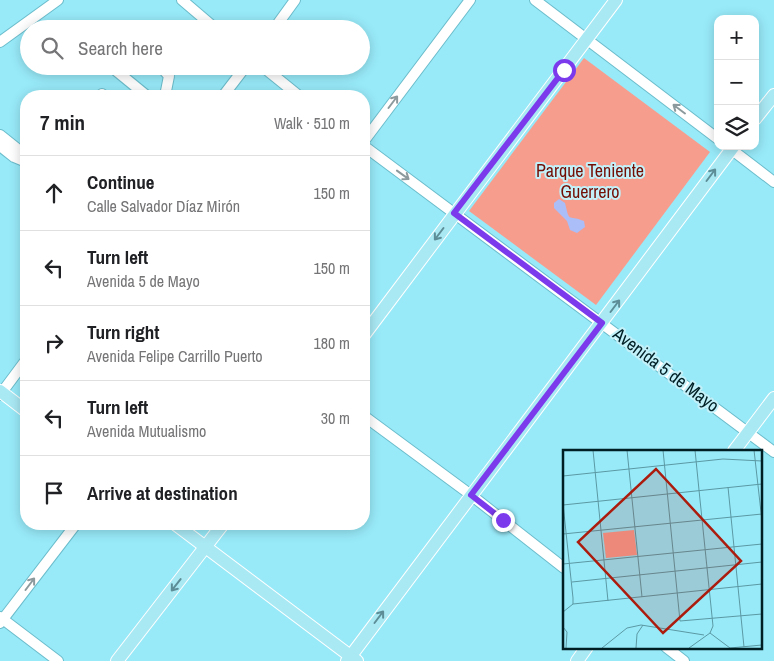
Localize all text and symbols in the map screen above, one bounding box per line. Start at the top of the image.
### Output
map controls [714,15,759,150]
button: + [714,15,759,60]
search box [20,20,370,75]
icon: search [38,34,66,62]
text: Search here [78,35,163,61]
route start [553,59,576,82]
button: − [714,60,759,105]
one-way arrow [388,95,398,109]
one-way arrow [673,104,686,115]
button: layers [714,105,759,150]
text: 7 min [40,108,85,137]
text: Walk · 510 m [274,112,350,134]
park label: Parque Teniente Guerrero [536,158,644,204]
text: Continue [87,169,155,195]
one-way arrow [706,169,717,182]
one-way arrow [396,170,410,180]
icon: ahead [40,179,68,207]
text: 150 m [314,182,350,204]
text: Calle Salvador Díaz Mirón [87,195,240,217]
one-way arrow [434,227,444,241]
text: Turn left [87,244,148,270]
icon: left [40,254,68,282]
text: 150 m [314,257,350,279]
text: Avenida 5 de Mayo [87,270,200,292]
one-way arrow [609,300,620,313]
text: Turn right [87,319,159,345]
street label: Avenida 5 de Mayo [607,321,725,418]
icon: right [40,329,68,357]
text: 180 m [314,332,350,354]
text: Avenida Felipe Carrillo Puerto [87,345,263,367]
text: Turn left [87,394,148,420]
icon: left [40,404,68,432]
text: 30 m [321,407,350,429]
text: Avenida Mutualismo [87,420,206,442]
inset map [563,450,762,648]
icon: arrive [40,479,68,507]
text: Arrive at destination [87,480,238,506]
route end [492,509,515,532]
one-way arrow [24,578,35,591]
one-way arrow [170,578,181,591]
one-way arrow [374,611,385,624]

